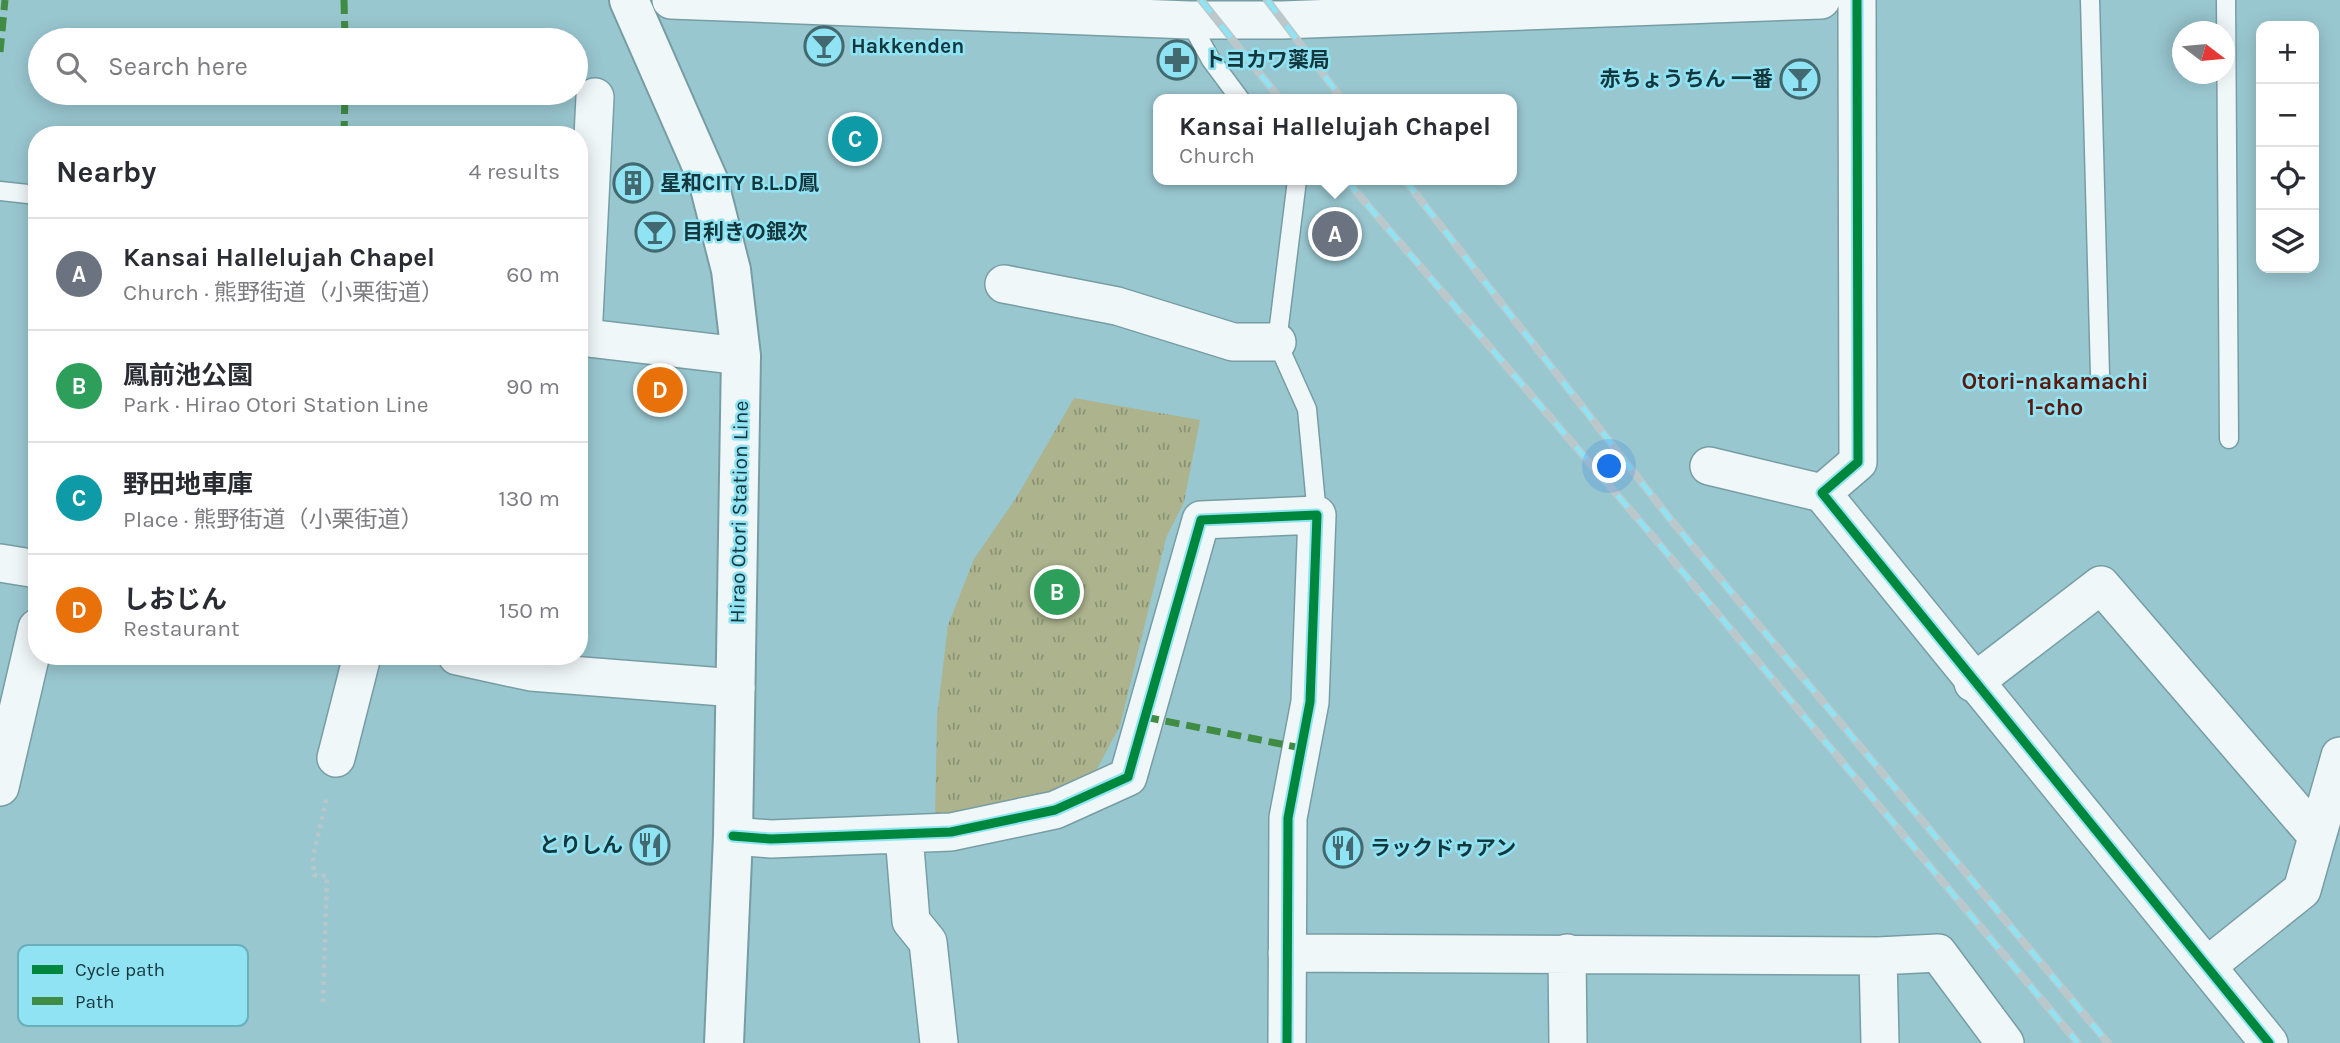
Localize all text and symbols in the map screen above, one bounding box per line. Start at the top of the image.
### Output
north arrow [2172,21,2235,84]
map controls [2256,21,2319,273]
button: + [2256,21,2319,84]
bar icon: Hakkenden [803,25,845,67]
search box [28,28,588,105]
place label: Hakkenden [851,34,964,58]
pharmacy icon: トヨカワ薬局 [1156,39,1198,81]
icon: search [52,48,90,86]
place label: トヨカワ薬局 [1204,48,1330,72]
text: Search here [108,51,248,82]
bar icon: 赤ちょうちん 一番 [1779,58,1821,100]
place label: 赤ちょうちん 一番 [1600,67,1773,91]
button: − [2256,84,2319,147]
popup [1153,94,1517,185]
text: Kansai Hallelujah Chapel [1179,111,1491,142]
pin: C [832,113,878,165]
text: Church [1179,142,1255,169]
button: locate [2256,147,2319,210]
text: Nearby [56,154,156,190]
text: 4 results [468,158,560,185]
building icon: 星和CITY B.L.D鳳 [612,162,654,204]
place label: 星和CITY B.L.D鳳 [660,171,819,195]
pin: A [1312,208,1358,260]
button: layers [2256,210,2319,273]
bar icon: 目利きの銀次 [634,211,676,253]
place label: 目利きの銀次 [682,220,808,244]
text: Kansai Hallelujah Chapel [123,242,435,273]
text: A [72,261,86,288]
text: 60 m [506,261,560,288]
text: Church · 熊野街道（小栗街道） [123,279,444,306]
text: 鳳前池公園 [123,360,253,391]
pin: D [637,364,683,416]
district label: Otori-nakamachi 1-cho [1961,368,2149,421]
text: B [72,373,86,400]
text: 90 m [506,373,560,400]
text: Park · Hirao Otori Station Line [123,391,429,418]
street label: Hirao Otori Station Line [725,400,753,624]
your location [1592,449,1626,483]
text: 野田地車庫 [123,469,253,500]
text: C [72,485,86,512]
text: 130 m [498,485,560,512]
text: Place · 熊野街道（小栗街道） [123,506,424,533]
pin: B [1034,566,1080,618]
text: しおじん [123,584,227,615]
text: D [71,597,87,624]
text: 150 m [499,597,560,624]
text: Restaurant [123,615,240,642]
restaurant icon: とりしん [629,824,671,866]
restaurant icon: ラックドゥアン [1322,827,1364,869]
place label: とりしん [539,833,623,857]
place label: ラックドゥアン [1370,836,1516,860]
legend [18,945,248,1026]
text: Cycle path [75,959,165,981]
text: Path [75,991,115,1013]

